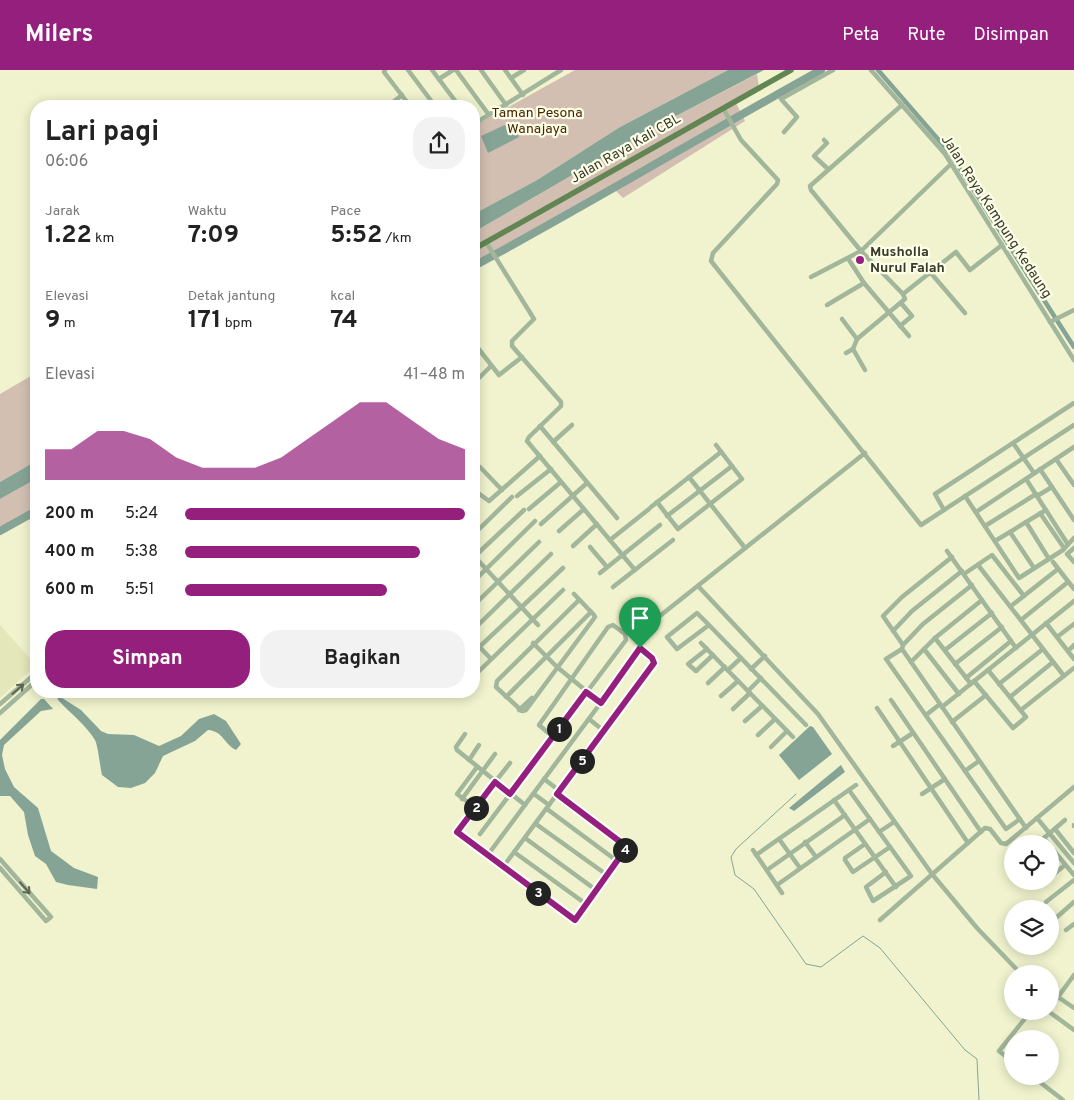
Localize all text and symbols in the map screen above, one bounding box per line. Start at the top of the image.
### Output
text: Milers [25,20,93,50]
text: Peta [842,24,879,47]
text: Rute [907,24,945,47]
text: Disimpan [973,24,1049,47]
park label: Taman Pesona Wanajaya [491,105,583,138]
street label: Jalan Raya Kali CBL [568,110,684,187]
text: Lari pagi [45,115,159,151]
button: share [413,117,465,169]
street label: Jalan Raya Kampung Kedaung [937,132,1055,302]
text: 06:06 [45,152,88,172]
text: Jarak [45,203,80,220]
text: Waktu [188,203,227,220]
text: Pace [330,203,361,220]
text: 1.22 [45,220,92,252]
text: 7:09 [188,220,239,252]
text: 5:52 [330,220,382,252]
text: km [92,230,114,247]
text: /km [382,230,412,247]
place label: Musholla Nurul Falah [870,244,945,277]
marker: Musholla Nurul Falah [854,254,866,266]
text: Elevasi [45,288,89,305]
text: Detak jantung [188,288,275,305]
text: kcal [330,288,355,305]
text: 9 [45,305,60,337]
text: 171 [188,305,221,337]
text: 74 [330,305,358,337]
text: m [60,315,76,332]
text: bpm [221,315,252,332]
text: Elevasi [45,365,95,385]
text: 41–48 m [403,365,465,385]
text: 200 m [45,504,94,524]
text: 5:24 [125,504,158,524]
text: 400 m [45,542,94,562]
text: 5:38 [125,542,158,562]
text: 600 m [45,580,94,600]
text: 5:51 [125,580,154,600]
pin [619,597,661,648]
icon: arrive [626,604,654,632]
button: Simpan [45,630,250,688]
button: Bagikan [260,630,465,688]
one-way arrow [12,683,25,694]
pin: 1 [546,716,572,742]
text: 1 [557,721,562,738]
pin: 5 [570,748,594,774]
text: 5 [578,753,587,770]
pin: 2 [464,796,488,820]
text: 2 [472,800,481,817]
map controls [1004,835,1059,1085]
button: locate [1004,835,1059,890]
pin: 4 [612,838,638,862]
text: 4 [621,842,630,859]
pin: 3 [526,880,550,906]
one-way arrow [20,881,31,894]
text: 3 [534,885,543,902]
button: layers [1004,900,1059,955]
button: + [1004,965,1059,1020]
button: − [1004,1030,1059,1085]

